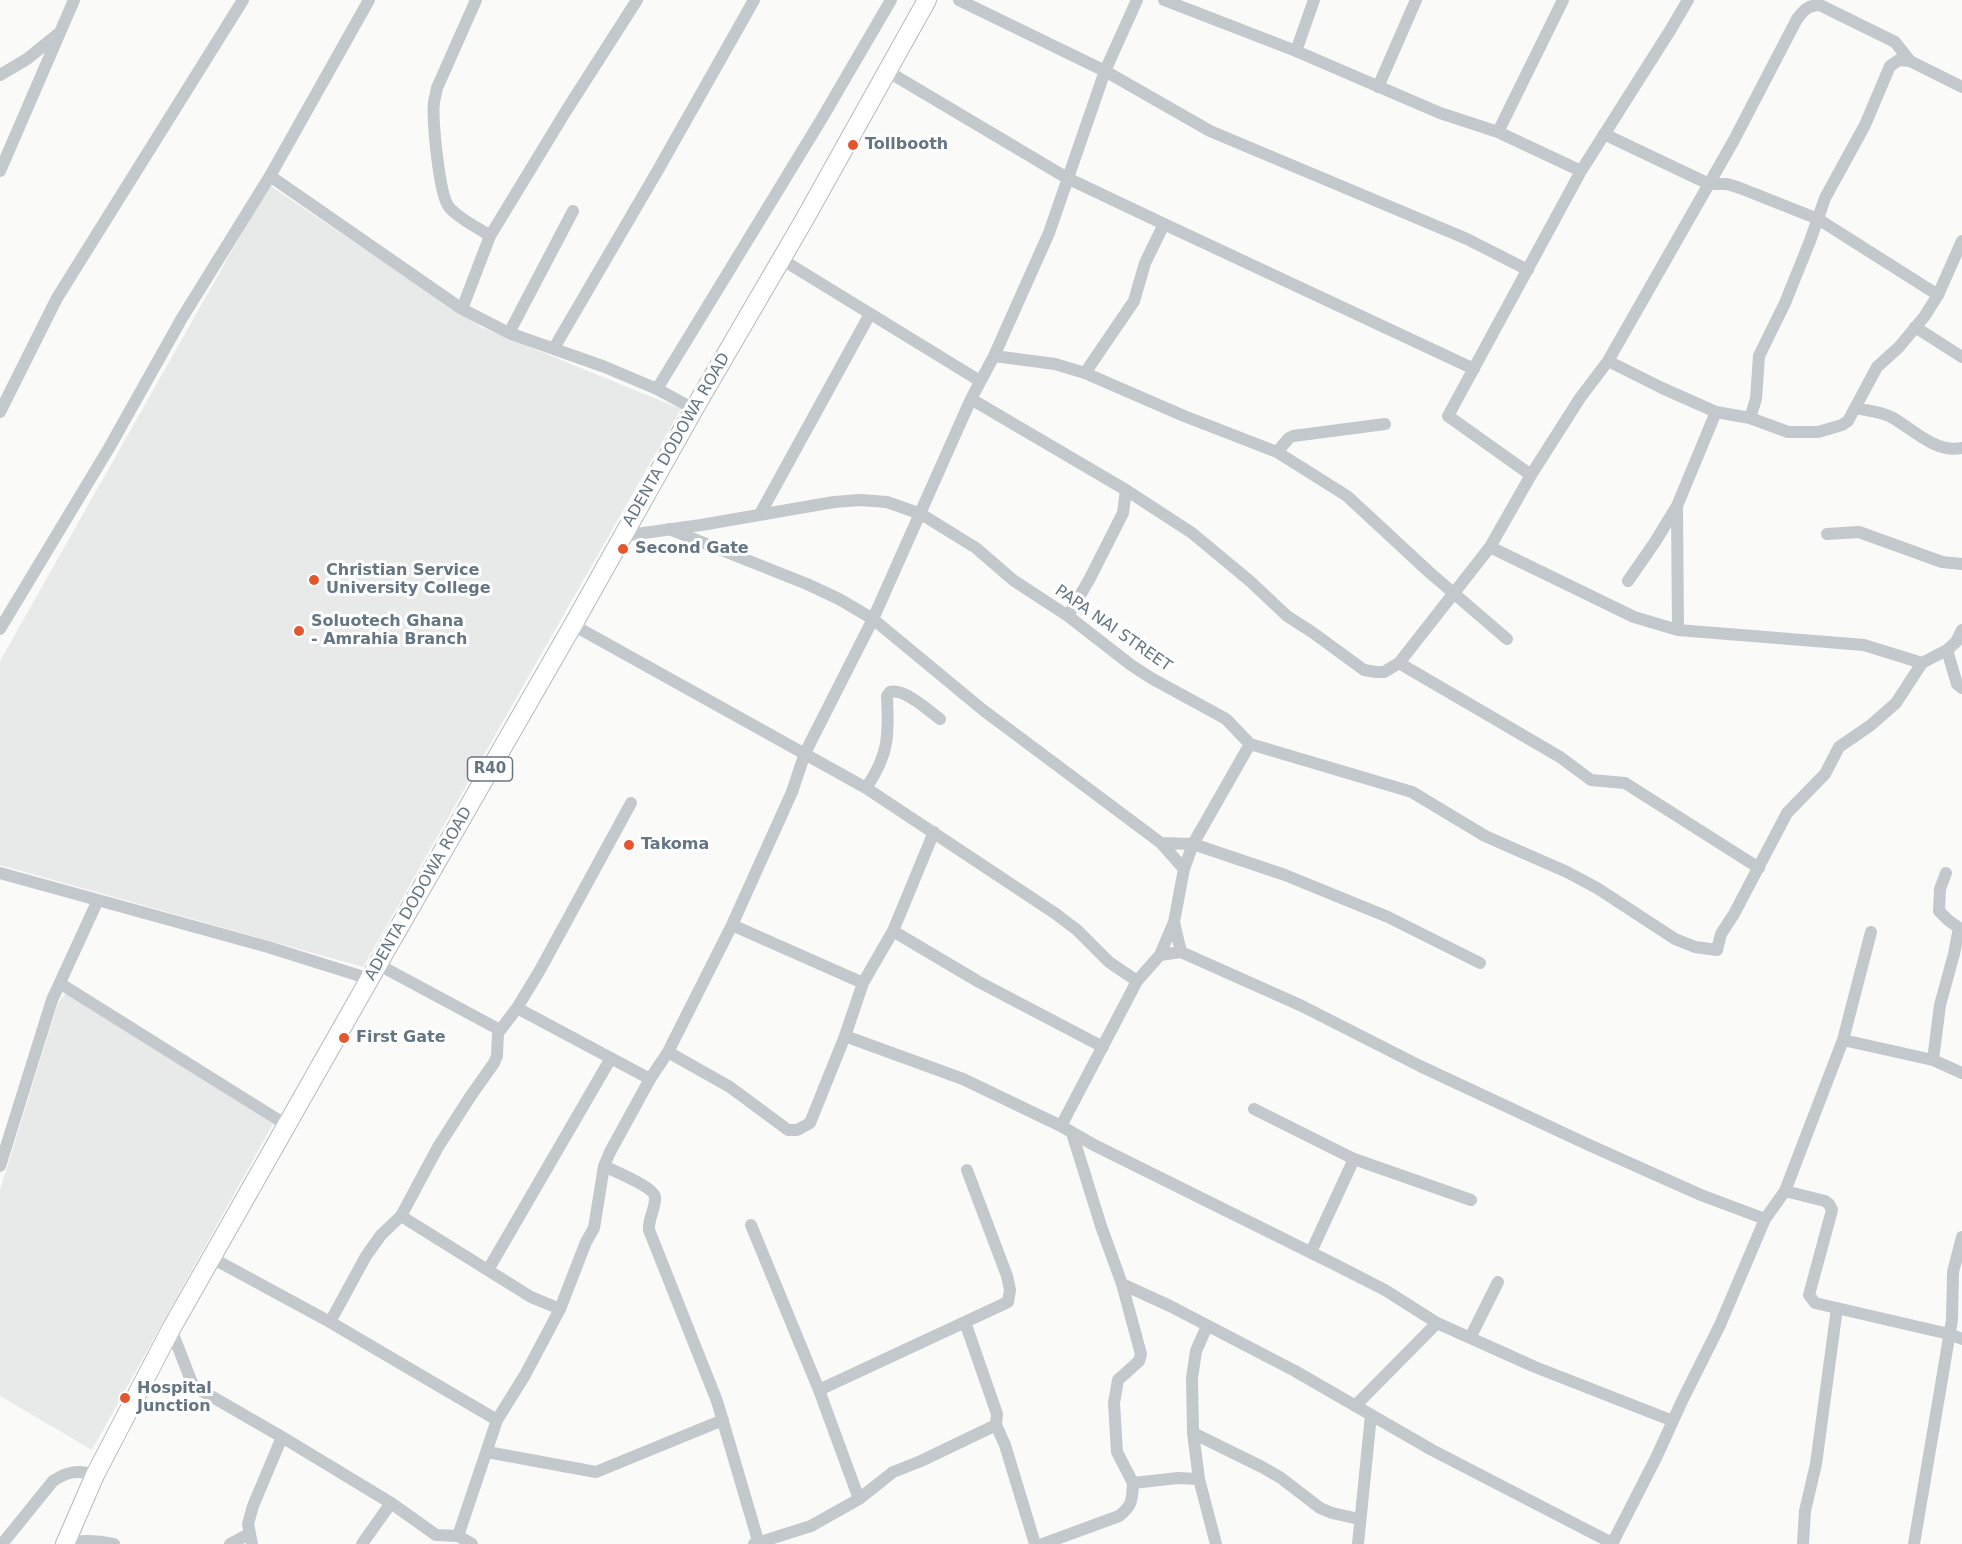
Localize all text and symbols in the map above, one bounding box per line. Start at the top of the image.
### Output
place label: Tollbooth [865,135,948,155]
marker: Tollbooth [846,138,860,152]
street label: ADENTA DODOWA ROAD [619,350,735,530]
place label: Second Gate [635,539,749,559]
marker: Second Gate [616,542,630,556]
place label: Christian Service University College [326,561,491,599]
marker: Christian Service University College [307,573,321,587]
street label: PAPA NAI STREET [1051,582,1175,676]
place label: Soluotech Ghana - Amrahia Branch [311,612,467,650]
marker: Soluotech Ghana - Amrahia Branch [292,624,306,638]
road number: R40 [468,757,512,781]
street label: ADENTA DODOWA ROAD [361,804,477,984]
place label: Takoma [641,835,709,855]
marker: Takoma [622,838,636,852]
place label: First Gate [356,1028,445,1048]
marker: First Gate [337,1031,351,1045]
place label: Hospital Junction [137,1379,212,1417]
marker: Hospital Junction [118,1391,132,1405]

